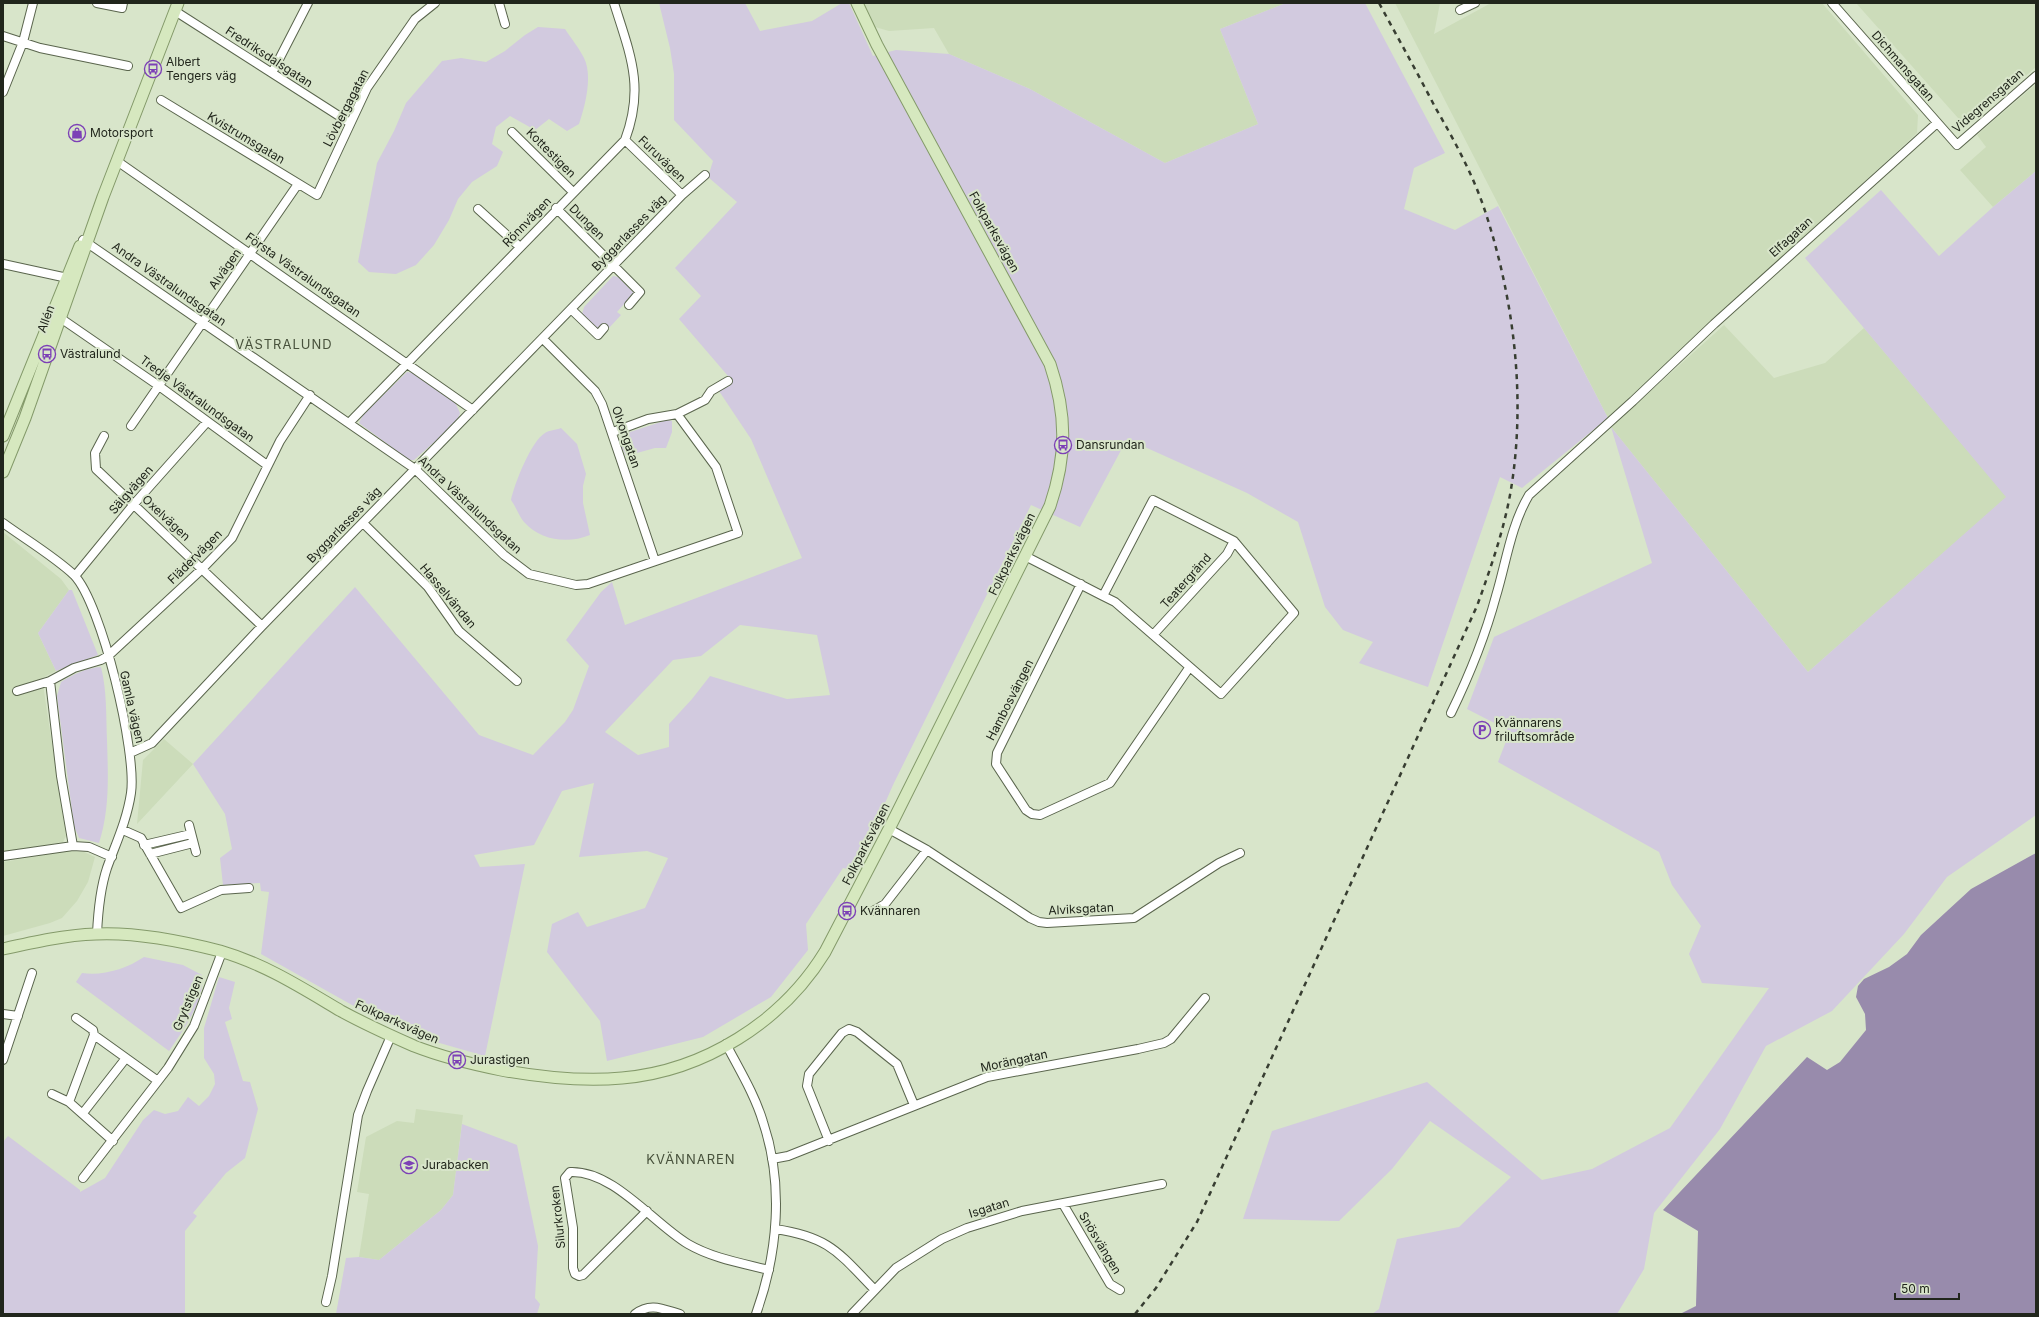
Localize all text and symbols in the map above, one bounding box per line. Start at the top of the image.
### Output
street label: Fredriksdalsgatan [223,23,316,90]
street label: Dichmansgatan [1869,28,1938,104]
place label: Albert Tengers väg [166,54,236,83]
bus stop icon: Albert Tengers väg [143,59,163,79]
street label: Lövbergagatan [320,66,372,149]
street label: Videgrensgatan [1949,66,2026,136]
street label: Kvistrumsgatan [205,109,288,167]
shop icon: Motorsport [67,123,87,143]
place label: Motorsport [90,125,153,140]
street label: Kottestigen [523,125,579,181]
street label: Furuvägen [635,132,689,185]
street label: Folkparksvägen [966,189,1023,275]
street label: Byggarlasses väg [588,191,669,274]
street label: Rönnvägen [499,194,554,250]
street label: Dungen [566,201,608,243]
street label: Elfagatan [1766,213,1815,260]
street label: Första Västralundsgatan [243,229,364,320]
street label: Andra Västralundsgatan [109,238,229,329]
street label: Alvägen [205,246,244,292]
street label: Allén [34,303,57,335]
district label: VÄSTRALUND [235,336,333,352]
bus stop icon: Västralund [37,344,57,364]
place label: Västralund [60,346,121,361]
street label: Tredje Västralundsgatan [137,352,257,445]
street label: Olvongatan [609,404,644,470]
bus stop icon: Dansrundan [1053,435,1073,455]
place label: Dansrundan [1076,437,1145,452]
street label: Andra Västralundsgatan [415,453,525,557]
street label: Sälgvägen [105,462,156,517]
street label: Byggarlasses väg [303,483,384,566]
street label: Oxelvägen [139,492,194,544]
street label: Folkparksvägen [985,510,1038,598]
street label: Flädervägen [164,526,225,587]
street label: Teatergränd [1157,550,1214,611]
street label: Hasselvändan [417,560,480,631]
street label: Hambosvängen [983,657,1036,743]
street label: Gamla vägen [117,669,148,745]
place label: Kvännarens friluftsområde [1495,715,1575,744]
parking icon: Kvännarens friluftsområde [1472,720,1492,740]
street label: Folkparksvägen [838,800,893,887]
street label: Alviksgatan [1048,899,1114,918]
bus stop icon: Kvännaren [837,901,857,921]
place label: Kvännaren [860,903,920,918]
street label: Grytstigen [169,973,206,1033]
street label: Folkparksvägen [353,996,441,1047]
street label: Morängatan [979,1046,1049,1075]
bus stop icon: Jurastigen [447,1050,467,1070]
place label: Jurastigen [470,1052,530,1067]
district label: KVÄNNAREN [646,1151,736,1167]
school or university icon: Jurabacken [399,1155,419,1175]
place label: Jurabacken [422,1157,489,1172]
street label: Silurkroken [547,1185,568,1250]
street label: Isgatan [967,1194,1011,1221]
street label: Snösvängen [1076,1209,1125,1277]
scale bar [1895,1275,1959,1301]
text: 50 m [1901,1281,1930,1296]

